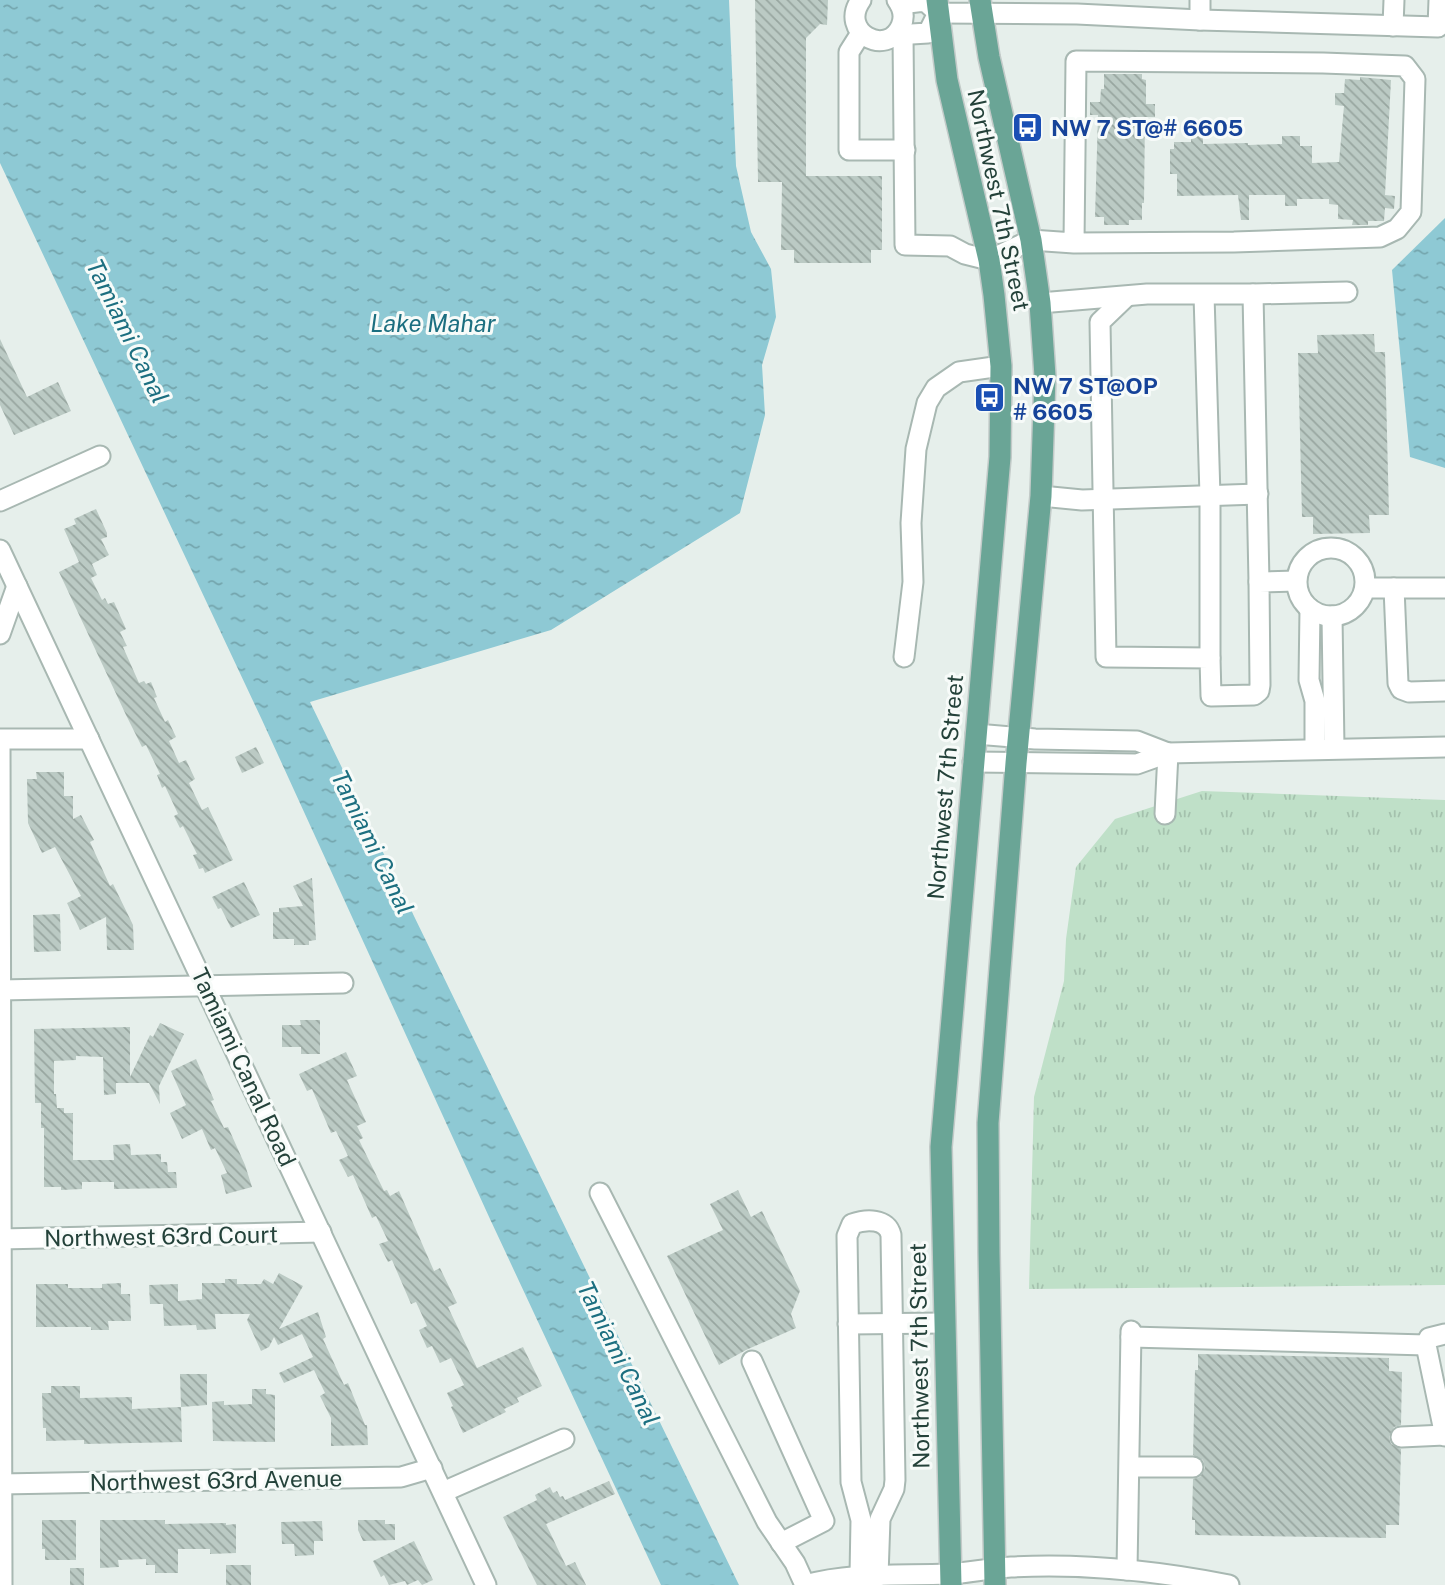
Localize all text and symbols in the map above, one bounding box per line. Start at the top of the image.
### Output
street label: Northwest 7th Street [962,87,1036,313]
bus stop icon: NW 7 ST@# 6605 [1011,110,1045,144]
place label: NW 7 ST@# 6605 [1051,114,1243,141]
water label: Tamiami Canal [81,254,175,408]
water label: Lake Mahar [370,309,497,337]
place label: NW 7 ST@OP # 6605 [1013,372,1158,425]
bus stop icon: NW 7 ST@OP # 6605 [973,381,1007,415]
street label: Northwest 7th Street [922,673,968,901]
water label: Tamiami Canal [326,765,420,919]
street label: Tamiami Canal Road [186,963,302,1171]
street label: Northwest 63rd Court [44,1220,278,1252]
street label: Northwest 7th Street [904,1243,934,1469]
water label: Tamiami Canal [572,1276,666,1430]
street label: Northwest 63rd Avenue [89,1464,343,1496]

